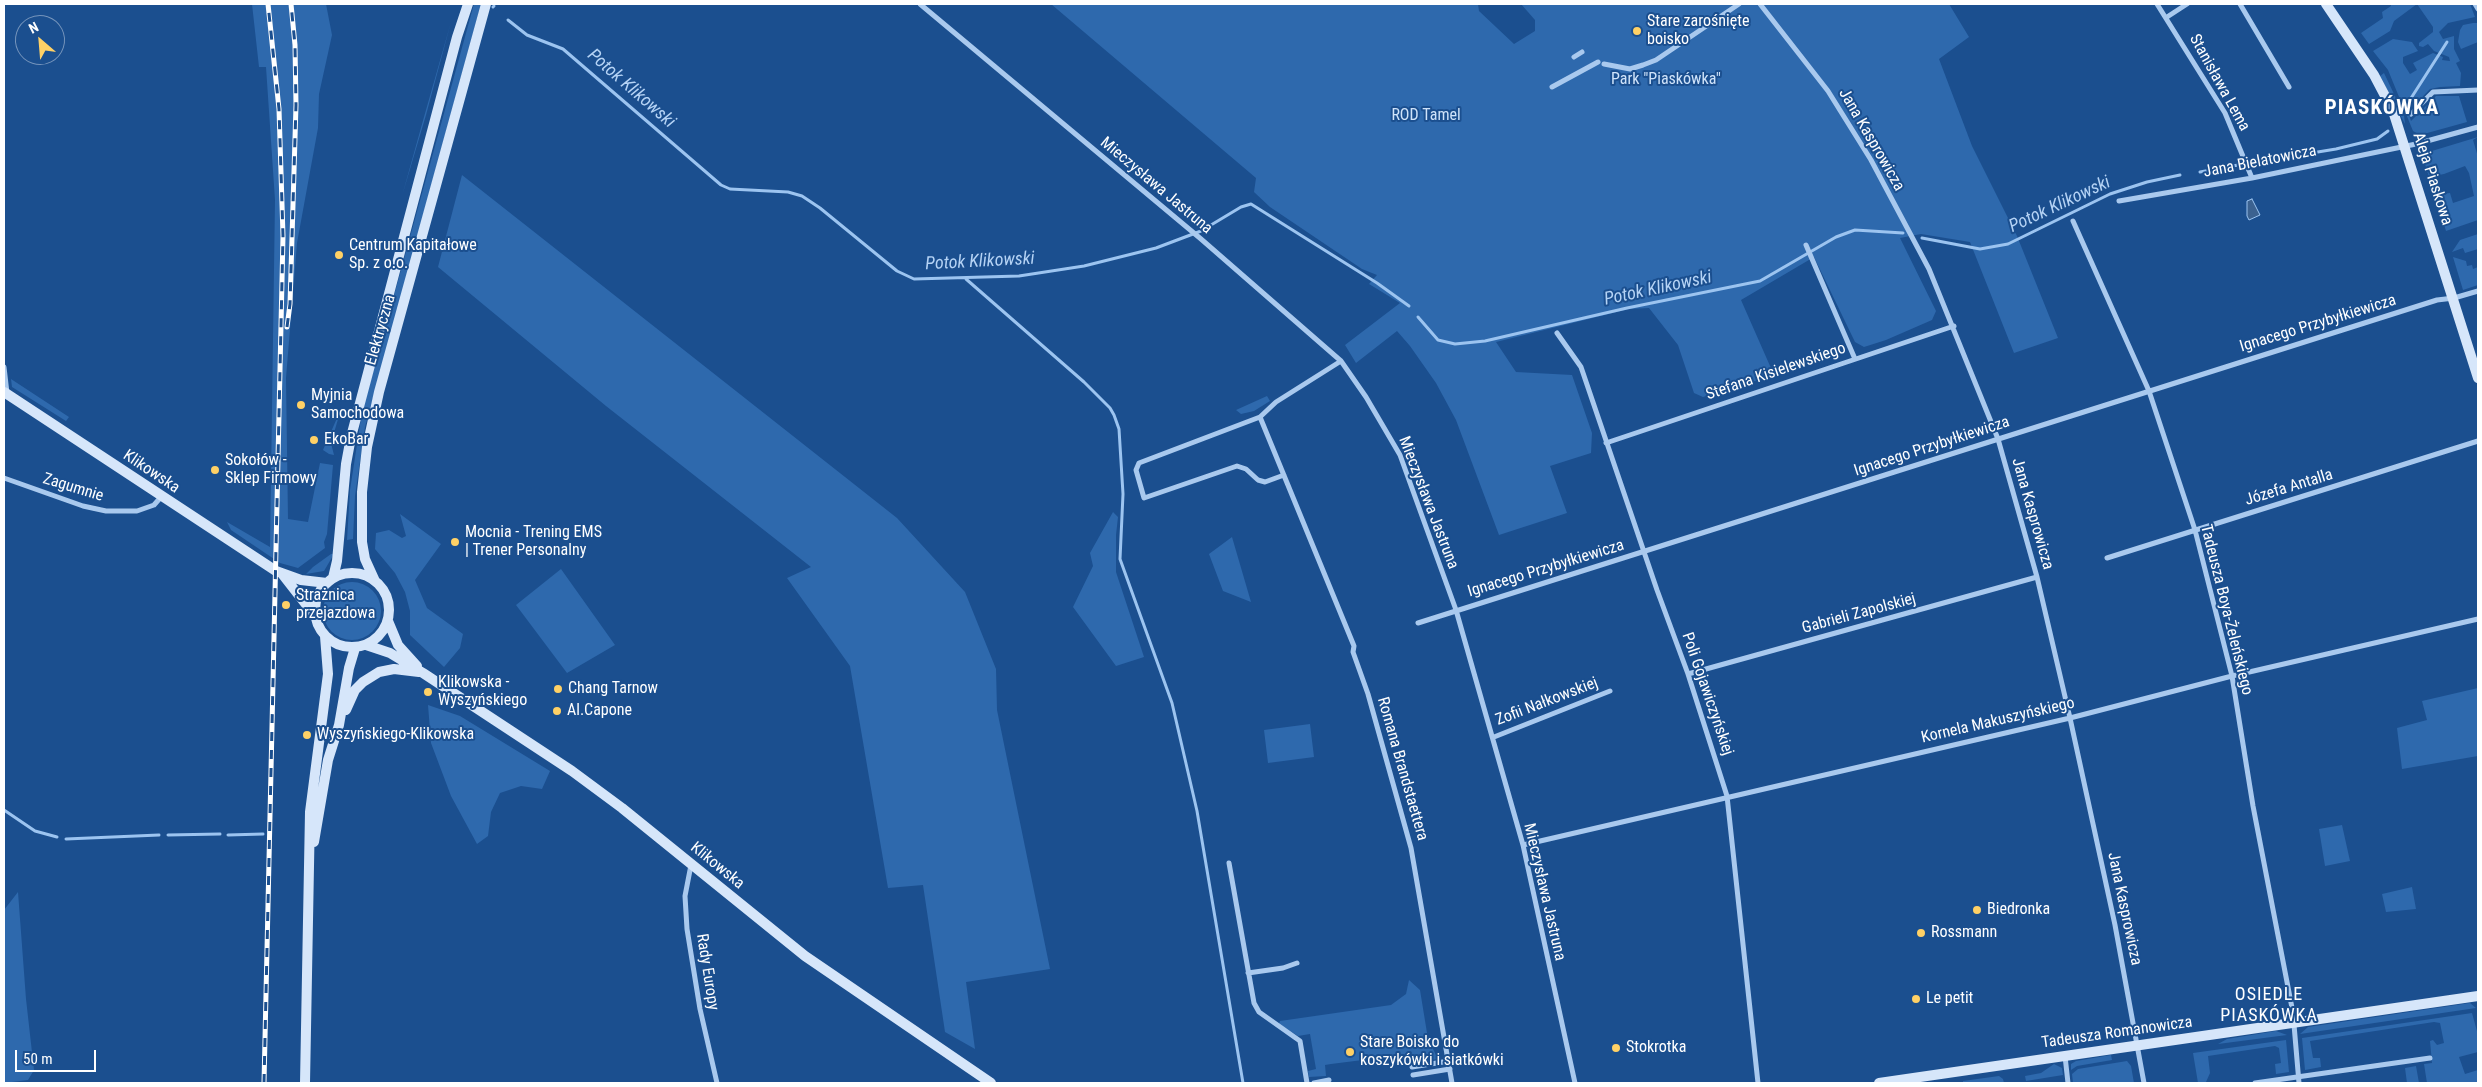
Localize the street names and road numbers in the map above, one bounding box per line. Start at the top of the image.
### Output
street label: Stanisława Lema [2185,31,2253,135]
street label: Jana Kasprowicza [1834,85,1908,195]
street label: Aleja Piaskowa [2408,130,2456,228]
street label: Mieczysława Jastruna [1096,133,1216,239]
street label: Jana Bielatowicza [2202,142,2318,182]
street label: Ignacego Przybyłkiewicza [2238,291,2398,357]
street label: Elektryczna [362,293,400,367]
street label: Stefana Kisielewskiego [1704,339,1848,405]
street label: Ignacego Przybyłkiewicza [1852,413,2012,481]
street label: Mieczysława Jastruna [1394,434,1462,572]
street label: Klikowska [119,446,183,498]
street label: Jana Kasprowicza [2007,456,2057,572]
street label: Józefa Antalla [2243,466,2335,510]
street label: Zagumnie [40,470,106,506]
street label: Tadeusza Boya-Żeleńskiego [2196,523,2256,697]
street label: Ignacego Przybyłkiewicza [1466,536,1626,602]
street label: Gabrieli Zapolskiej [1800,590,1918,638]
street label: Poli Gojawiczyńskiej [1677,630,1737,758]
street label: Zofii Nałkowskiej [1493,674,1601,730]
street label: Kornela Makuszyńskiego [1919,694,2077,748]
street label: Romana Brandstaettera [1372,695,1432,843]
street label: Mieczysława Jastruna [1519,821,1569,963]
street label: Klikowska [686,838,748,894]
street label: Jana Kasprowicza [2103,851,2145,967]
street label: Rady Europy [691,932,723,1012]
street label: Tadeusza Romanowicza [2040,1013,2194,1053]

